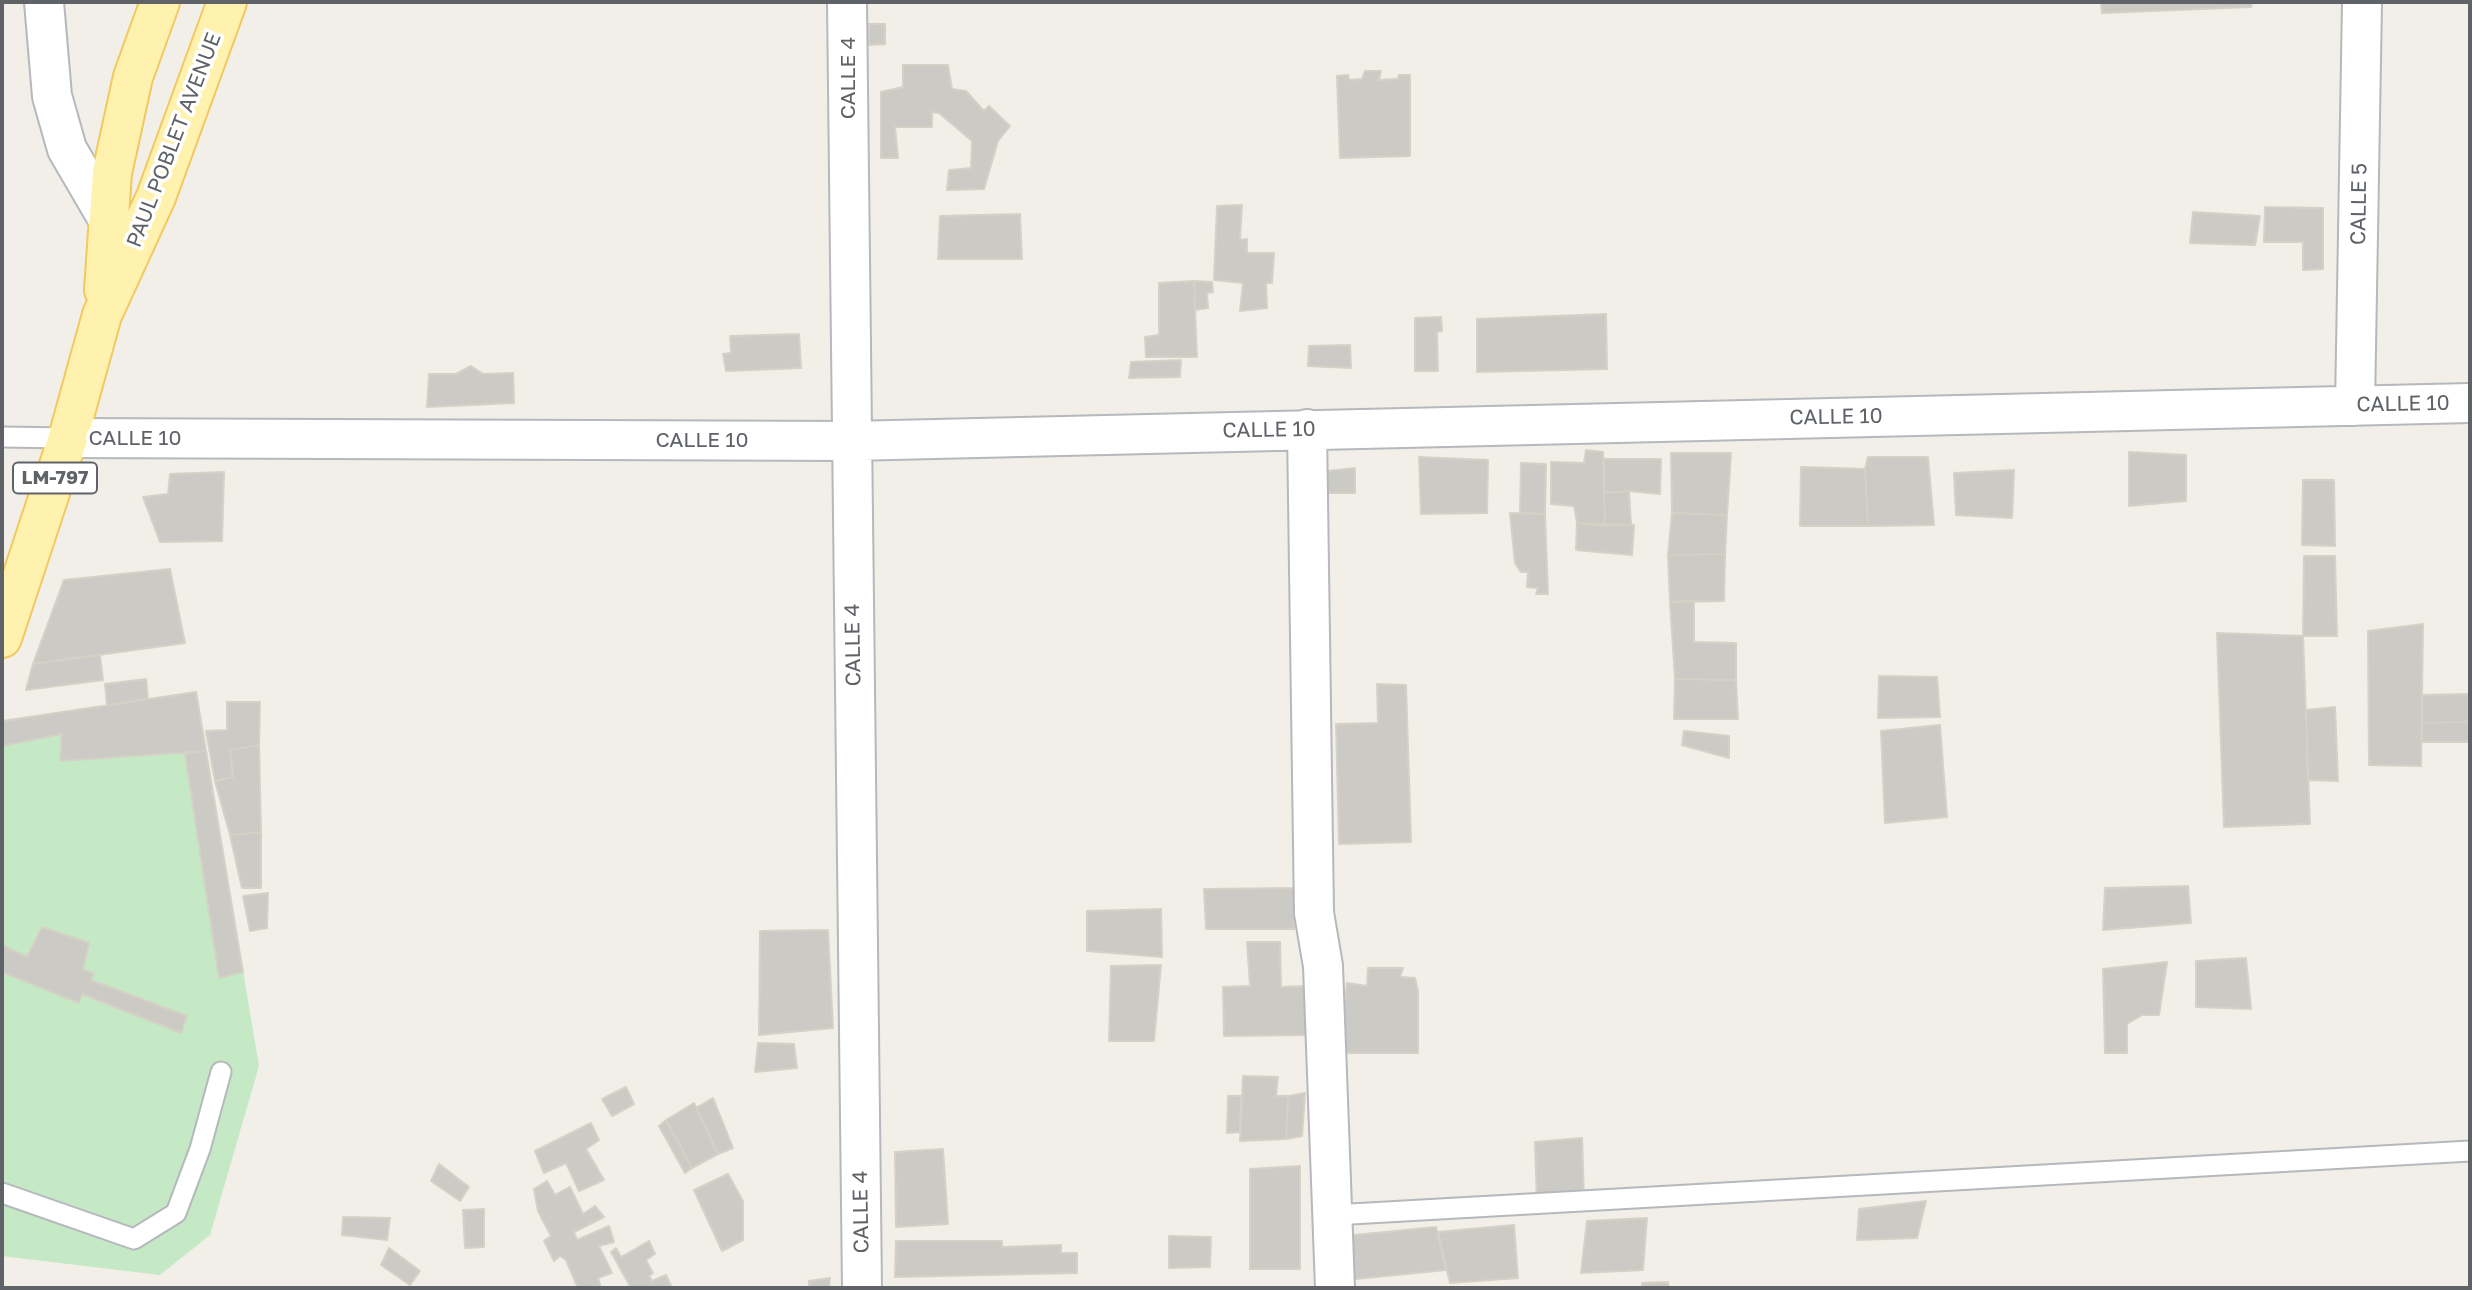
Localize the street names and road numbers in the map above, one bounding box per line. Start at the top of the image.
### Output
street label: PAUL POBLET AVENUE [121,29,227,251]
street label: CALLE 4 [835,37,861,119]
street label: CALLE 5 [2346,163,2372,245]
street label: CALLE 10 [2356,391,2450,417]
street label: CALLE 10 [1789,404,1883,430]
street label: CALLE 10 [1222,417,1316,443]
street label: CALLE 10 [88,425,182,451]
street label: CALLE 10 [655,427,749,453]
road number: LM-797 [13,463,97,494]
street label: CALLE 4 [840,603,866,687]
street label: CALLE 4 [848,1170,874,1254]

